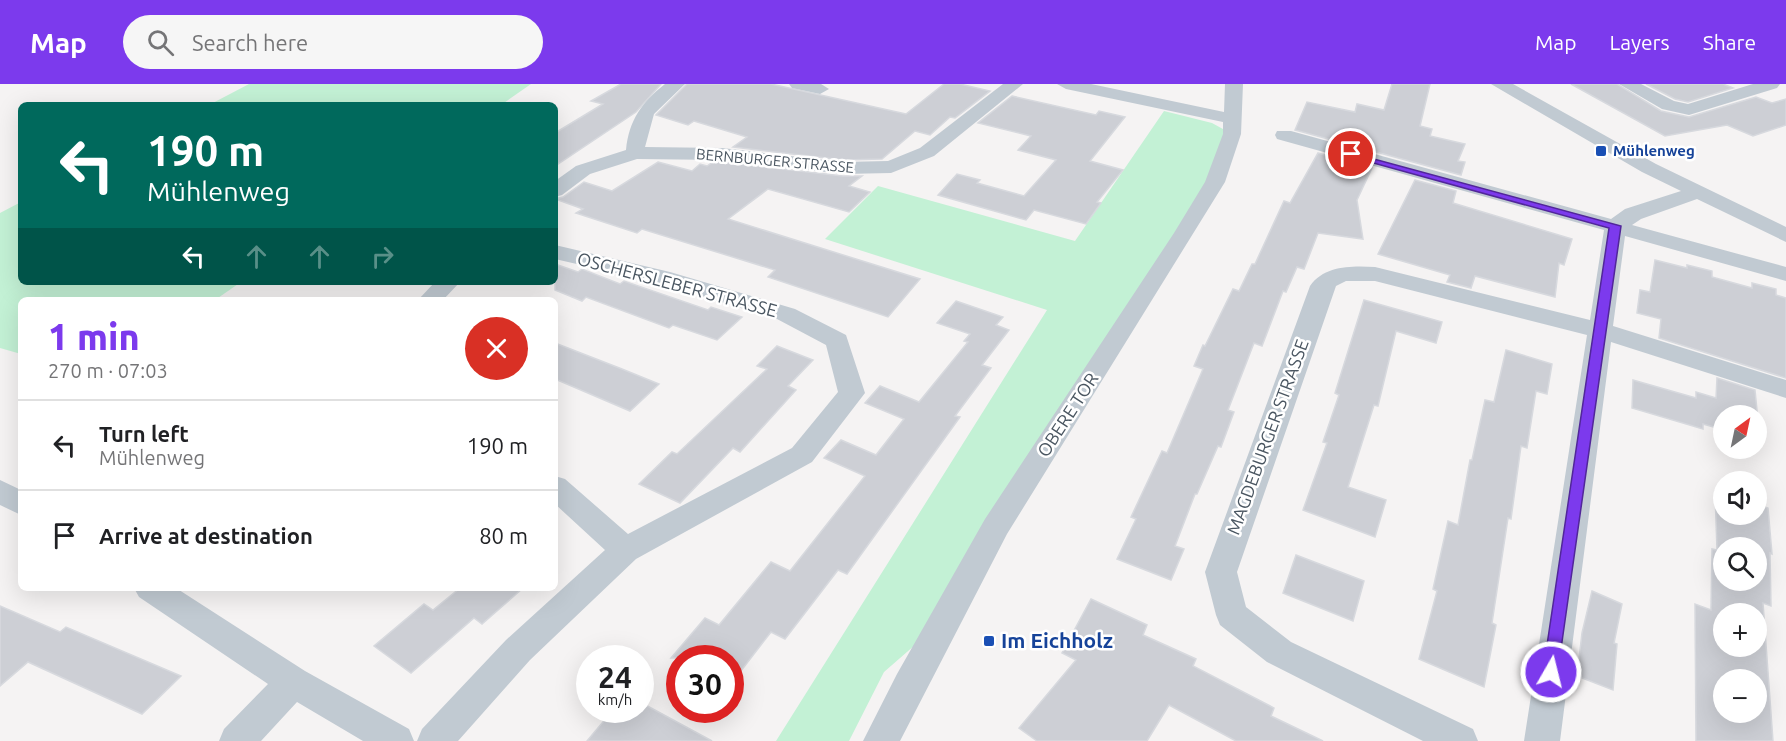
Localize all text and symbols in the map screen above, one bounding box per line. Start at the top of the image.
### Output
search box [123,15,543,69]
icon: search [144,26,177,59]
text: Map [30,27,87,58]
text: Search here [192,30,308,55]
text: Map [1535,30,1576,54]
text: Layers [1609,30,1670,54]
text: Share [1703,30,1756,54]
icon: left [48,126,126,204]
text: 190 m [147,127,264,174]
pin [1325,128,1376,179]
icon: arrive [1334,137,1367,170]
place label: Mühlenweg [1613,142,1695,159]
marker: Mühlenweg [1594,144,1608,158]
street label: BERNBURGER STRASSE [695,145,855,176]
text: Mühlenweg [147,176,290,206]
icon: left [177,240,210,273]
icon: ahead [240,240,273,273]
icon: ahead [303,240,336,273]
icon: right [366,240,399,273]
street label: OSCHERSLEBER STRASSE [575,248,779,320]
text: 1 min [48,316,140,357]
button: close [465,317,528,380]
street label: MAGDEBURGER STRASSE [1222,336,1312,537]
text: 270 m · 07:03 [48,359,168,382]
street label: OBERE TOR [1033,369,1102,460]
north arrow [1713,405,1767,459]
map controls [1713,405,1767,723]
text: Turn left [99,421,189,446]
icon: left [48,429,81,462]
text: 190 m [467,433,528,458]
text: Mühlenweg [99,446,205,469]
button: sound [1713,471,1767,525]
icon: arrive [48,519,81,552]
text: Arrive at destination [99,523,313,548]
text: 80 m [479,523,528,548]
button: search [1713,537,1767,591]
button: + [1713,603,1767,657]
place label: Im Eichholz [1001,628,1113,652]
marker: Im Eichholz [982,634,996,648]
position arrow [1519,640,1583,704]
speed limit sign: 30 [666,645,744,723]
text: 24 [598,660,632,694]
button: − [1713,669,1767,723]
text: km/h [598,691,632,708]

